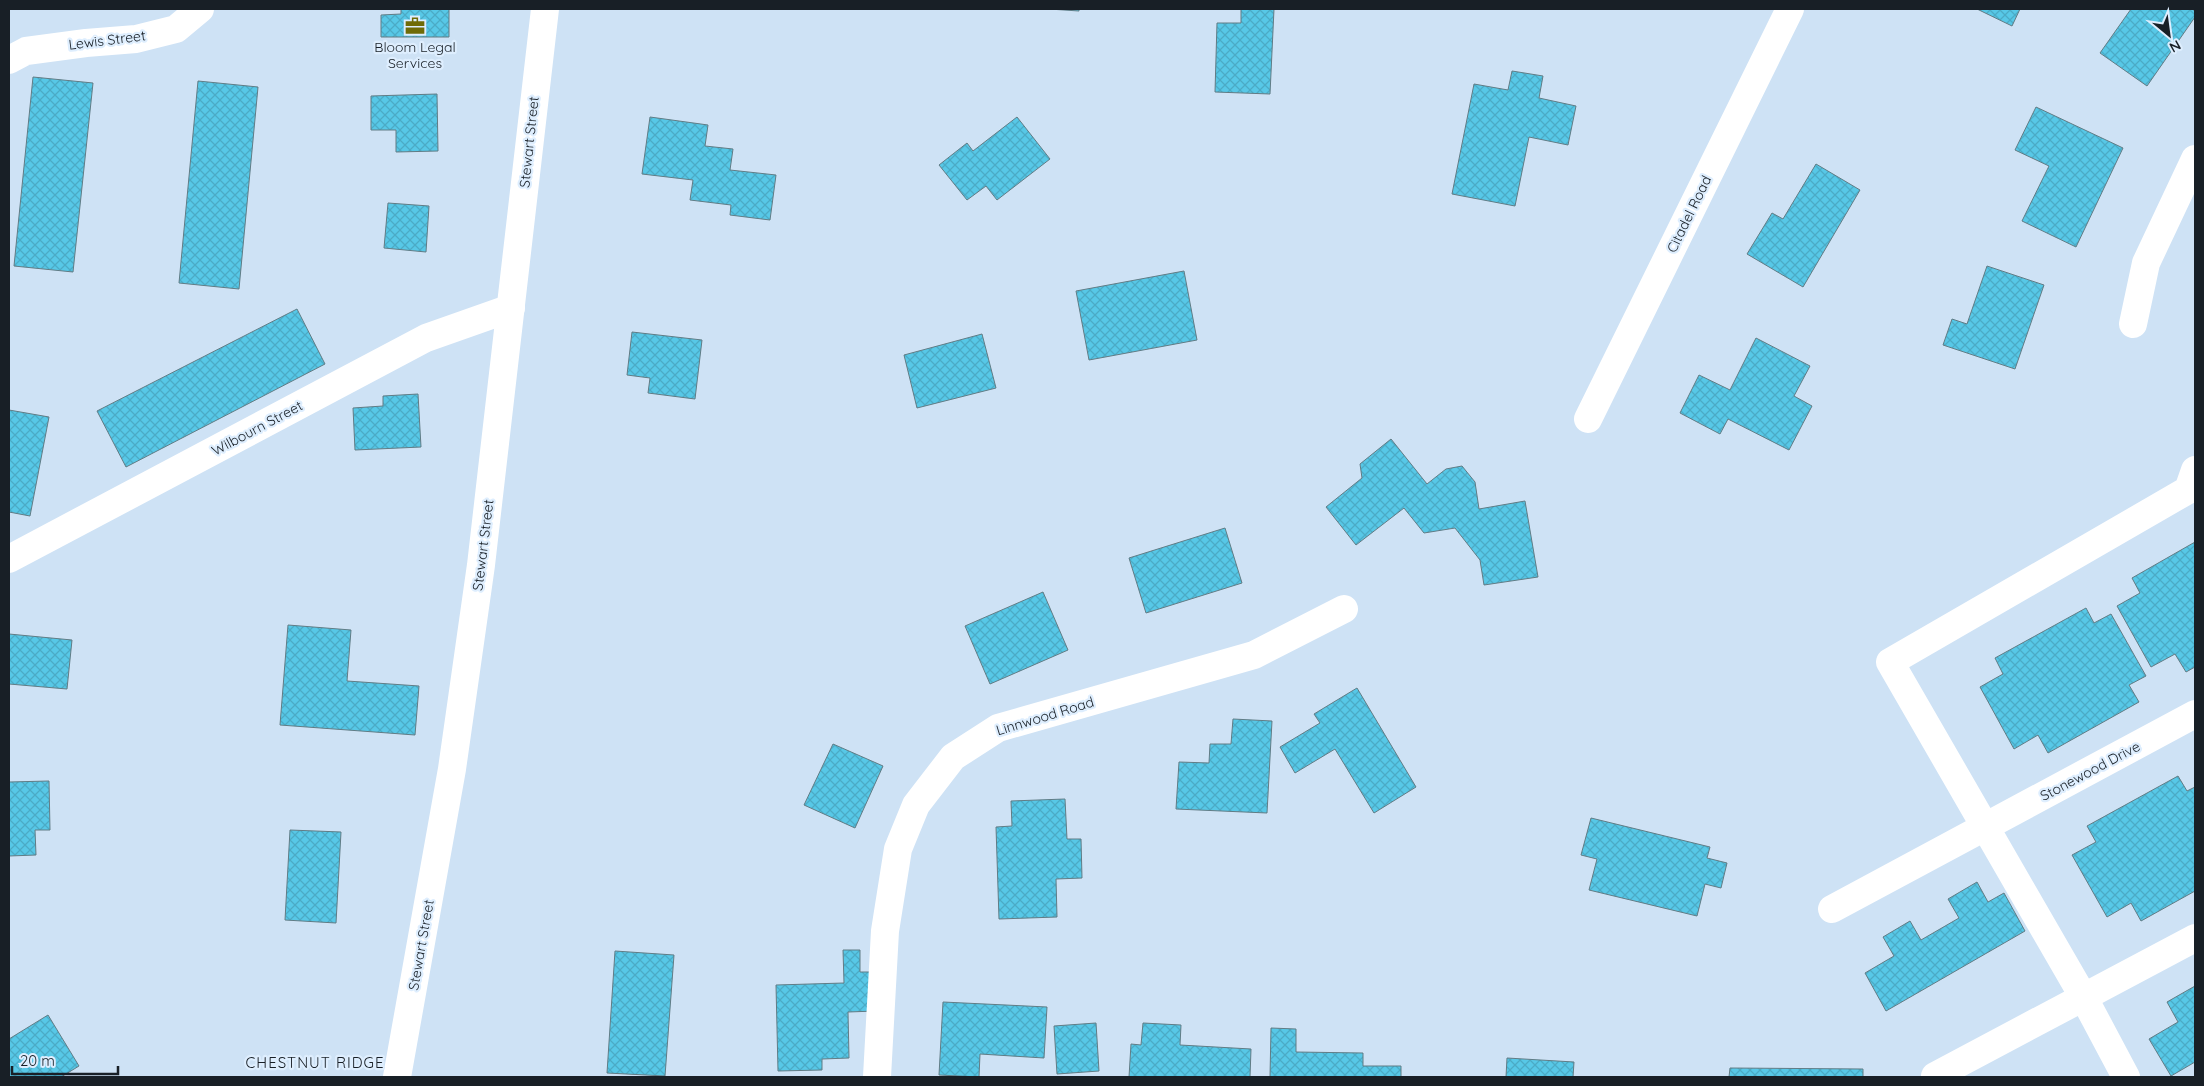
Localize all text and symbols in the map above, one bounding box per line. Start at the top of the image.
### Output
north arrow [2144,10,2194,60]
office icon: Bloom Legal Services [404,15,426,37]
street label: Lewis Street [67,26,147,54]
text: N [2166,36,2184,57]
place label: Bloom Legal Services [374,38,456,72]
street label: Stewart Street [515,95,543,189]
street label: Citadel Road [1663,173,1715,255]
street label: Wilbourn Street [209,396,306,459]
street label: Stewart Street [468,498,498,592]
street label: Linnwood Road [994,693,1096,739]
street label: Stonewood Drive [2037,737,2143,805]
street label: Stewart Street [404,898,438,992]
scale bar [12,1044,119,1076]
text: 20 m [20,1051,55,1070]
district label: CHESTNUT RIDGE [246,1053,384,1072]

